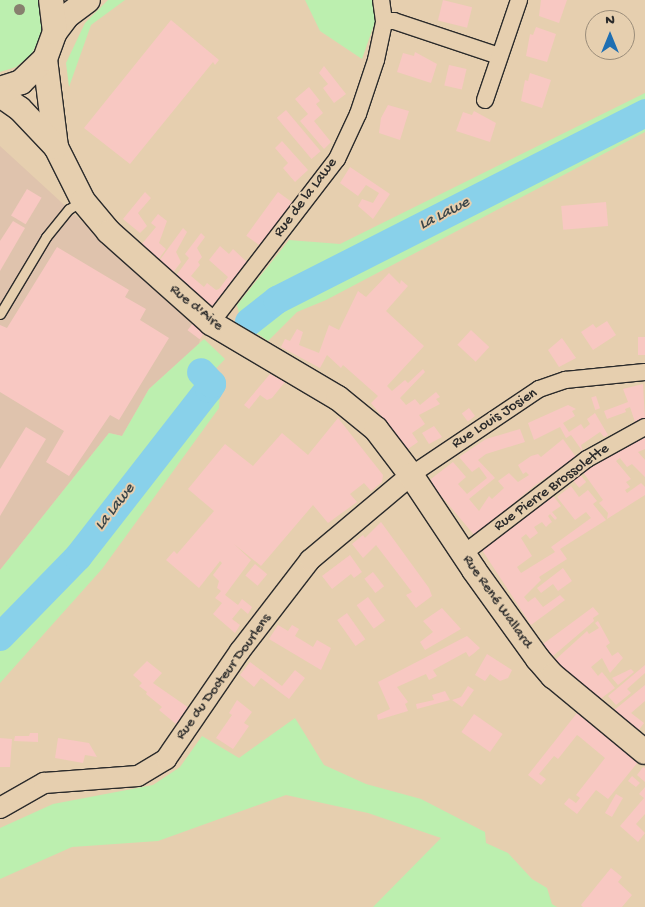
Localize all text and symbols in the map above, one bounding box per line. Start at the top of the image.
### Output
north arrow [585,10,635,60]
text: N [605,12,615,29]
street label: Rue de la Lawe [270,155,342,241]
water label: La Lawe [417,194,473,236]
street label: Rue d'Aire [165,281,227,335]
street label: Rue Louis Josien [449,385,541,453]
street label: Rue Pierre Brossolette [491,440,613,536]
water label: La Lawe [92,481,140,535]
street label: Rue René Wallard [458,552,536,652]
street label: Rue du Docteur Dourlens [172,610,276,744]

